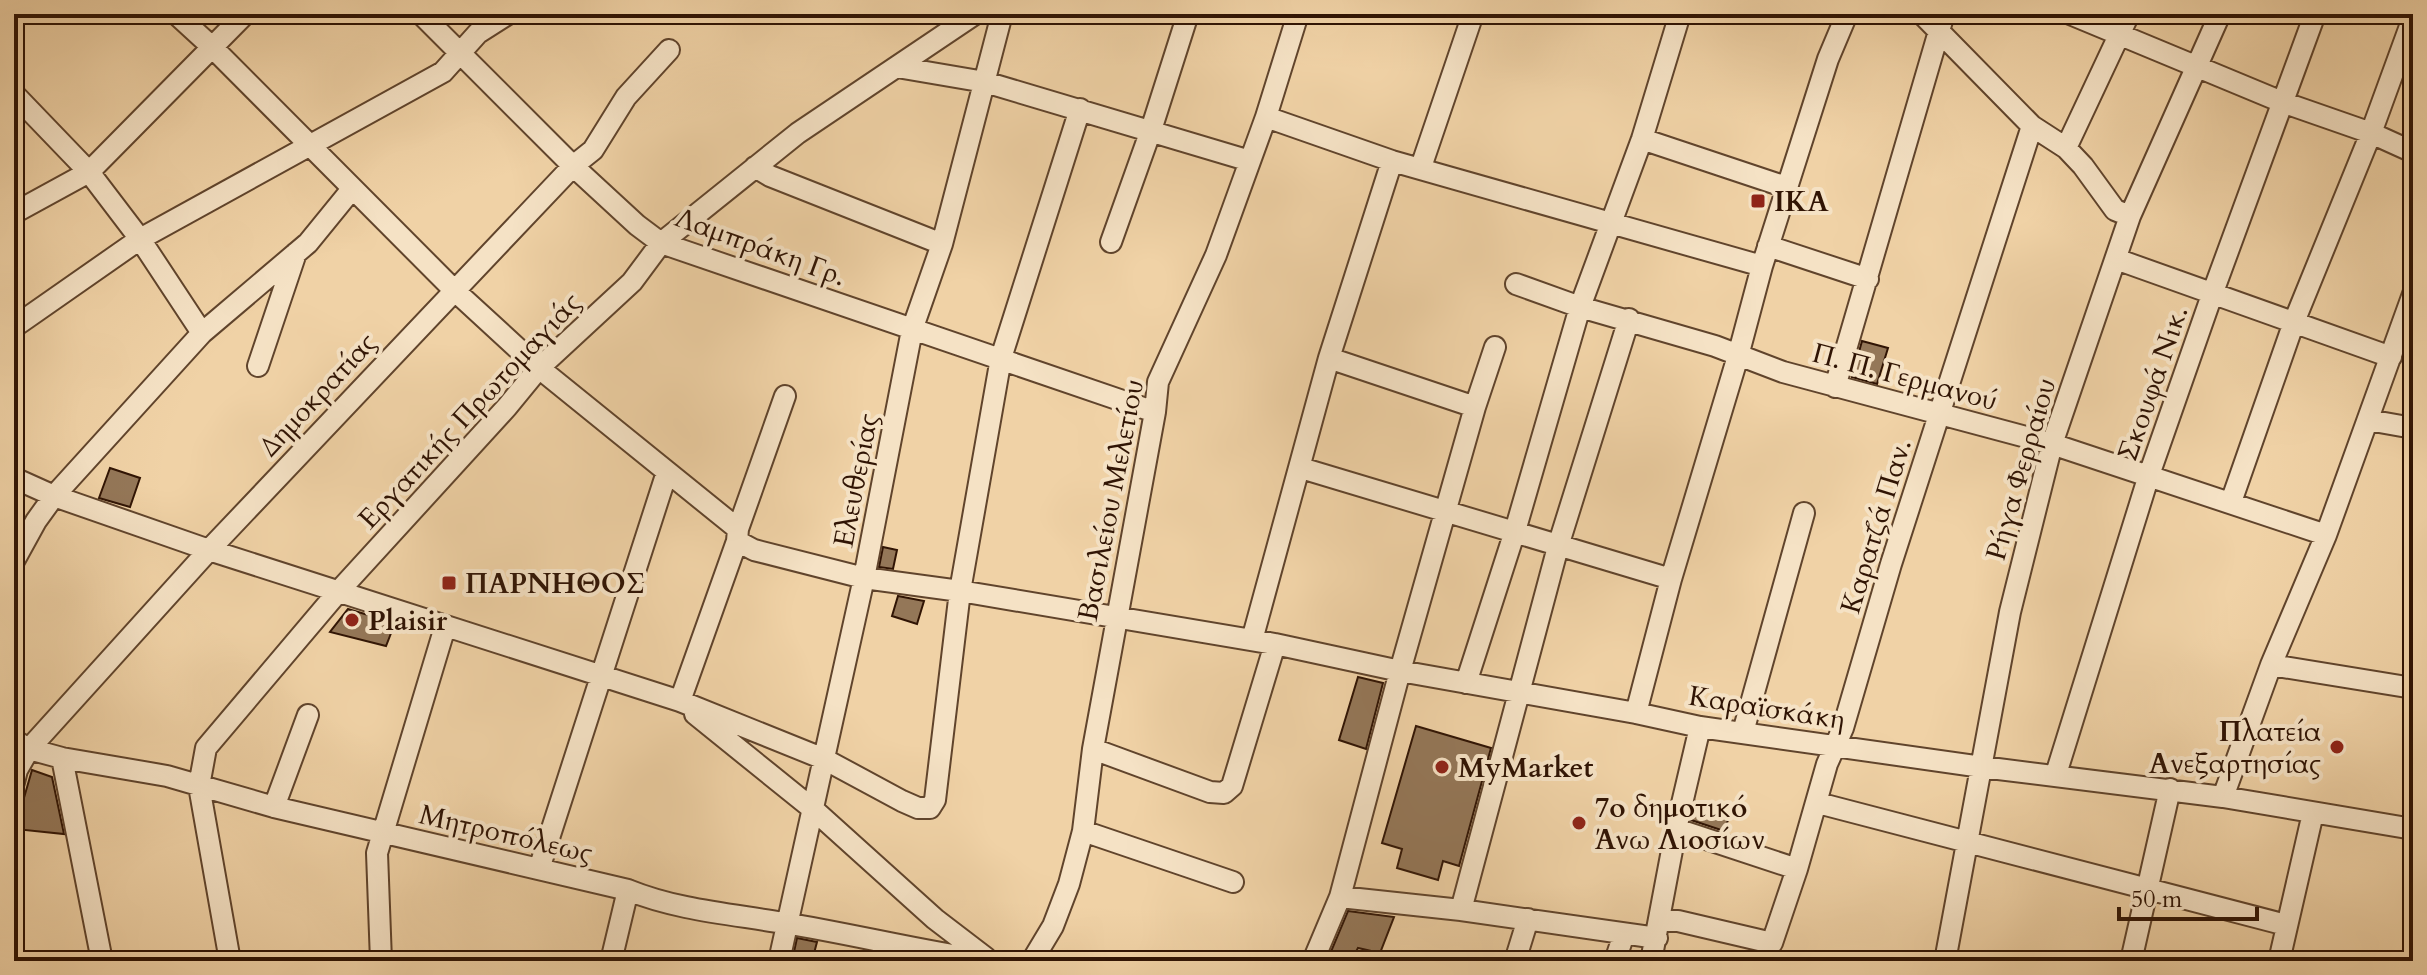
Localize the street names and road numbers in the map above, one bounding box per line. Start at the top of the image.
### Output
street label: Λαμπράκη Γρ. [670,198,851,295]
street label: Εργατικής Πρωτομαγιάς [350,284,590,537]
street label: Σκουφά Νικ. [2109,301,2197,466]
street label: Δημοκρατίας [250,324,385,465]
street label: Π. Π. Γερμανού [1808,334,2001,420]
street label: Ρήγα Φερραίου [1977,374,2065,565]
street label: Βασιλείου Μελετίου [1069,376,1153,624]
street label: Ελευθερίας [824,410,888,550]
street label: Καρατζά Παν. [1831,434,1921,618]
street label: Καραϊσκάκη [1686,677,1848,739]
street label: Μητροπόλεως [415,796,596,872]

